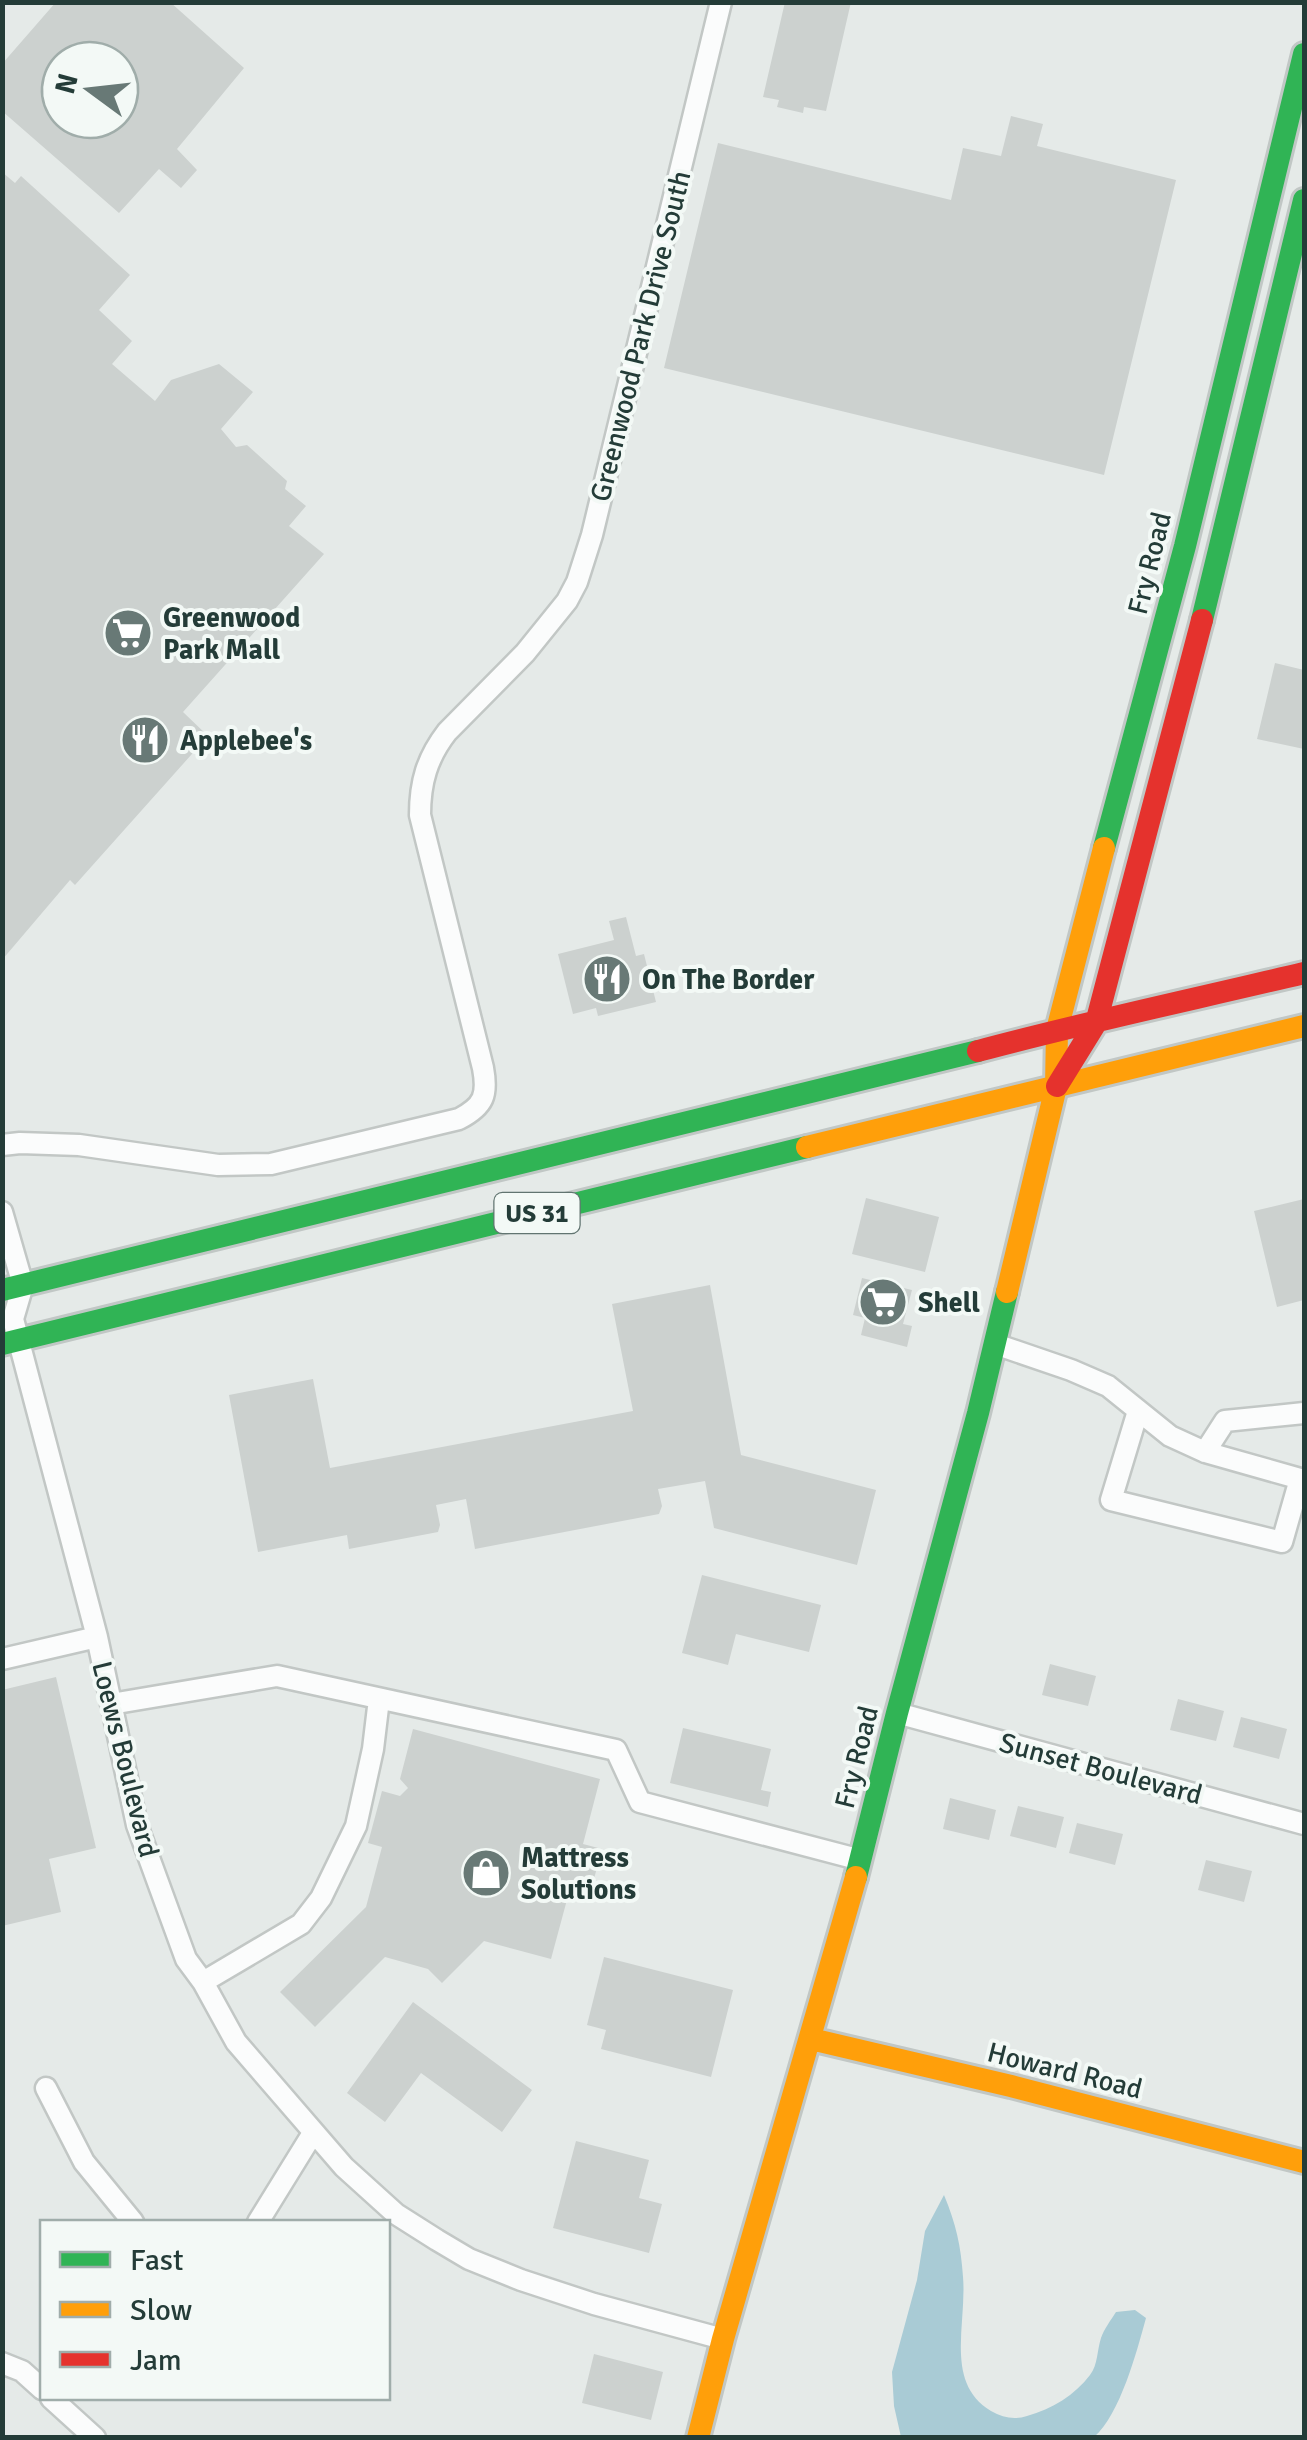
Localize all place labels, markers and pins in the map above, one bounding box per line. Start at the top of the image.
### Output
place label: Greenwood Park Mall [163,601,300,667]
supermarket icon: Greenwood Park Mall [102,607,154,659]
restaurant icon: Applebee's [119,714,171,766]
place label: Applebee's [180,724,312,758]
restaurant icon: On The Border [581,953,633,1005]
place label: On The Border [642,963,815,997]
supermarket icon: Shell [857,1276,909,1328]
place label: Shell [918,1286,980,1320]
place label: Mattress Solutions [521,1841,636,1907]
shop icon: Mattress Solutions [460,1847,512,1899]

